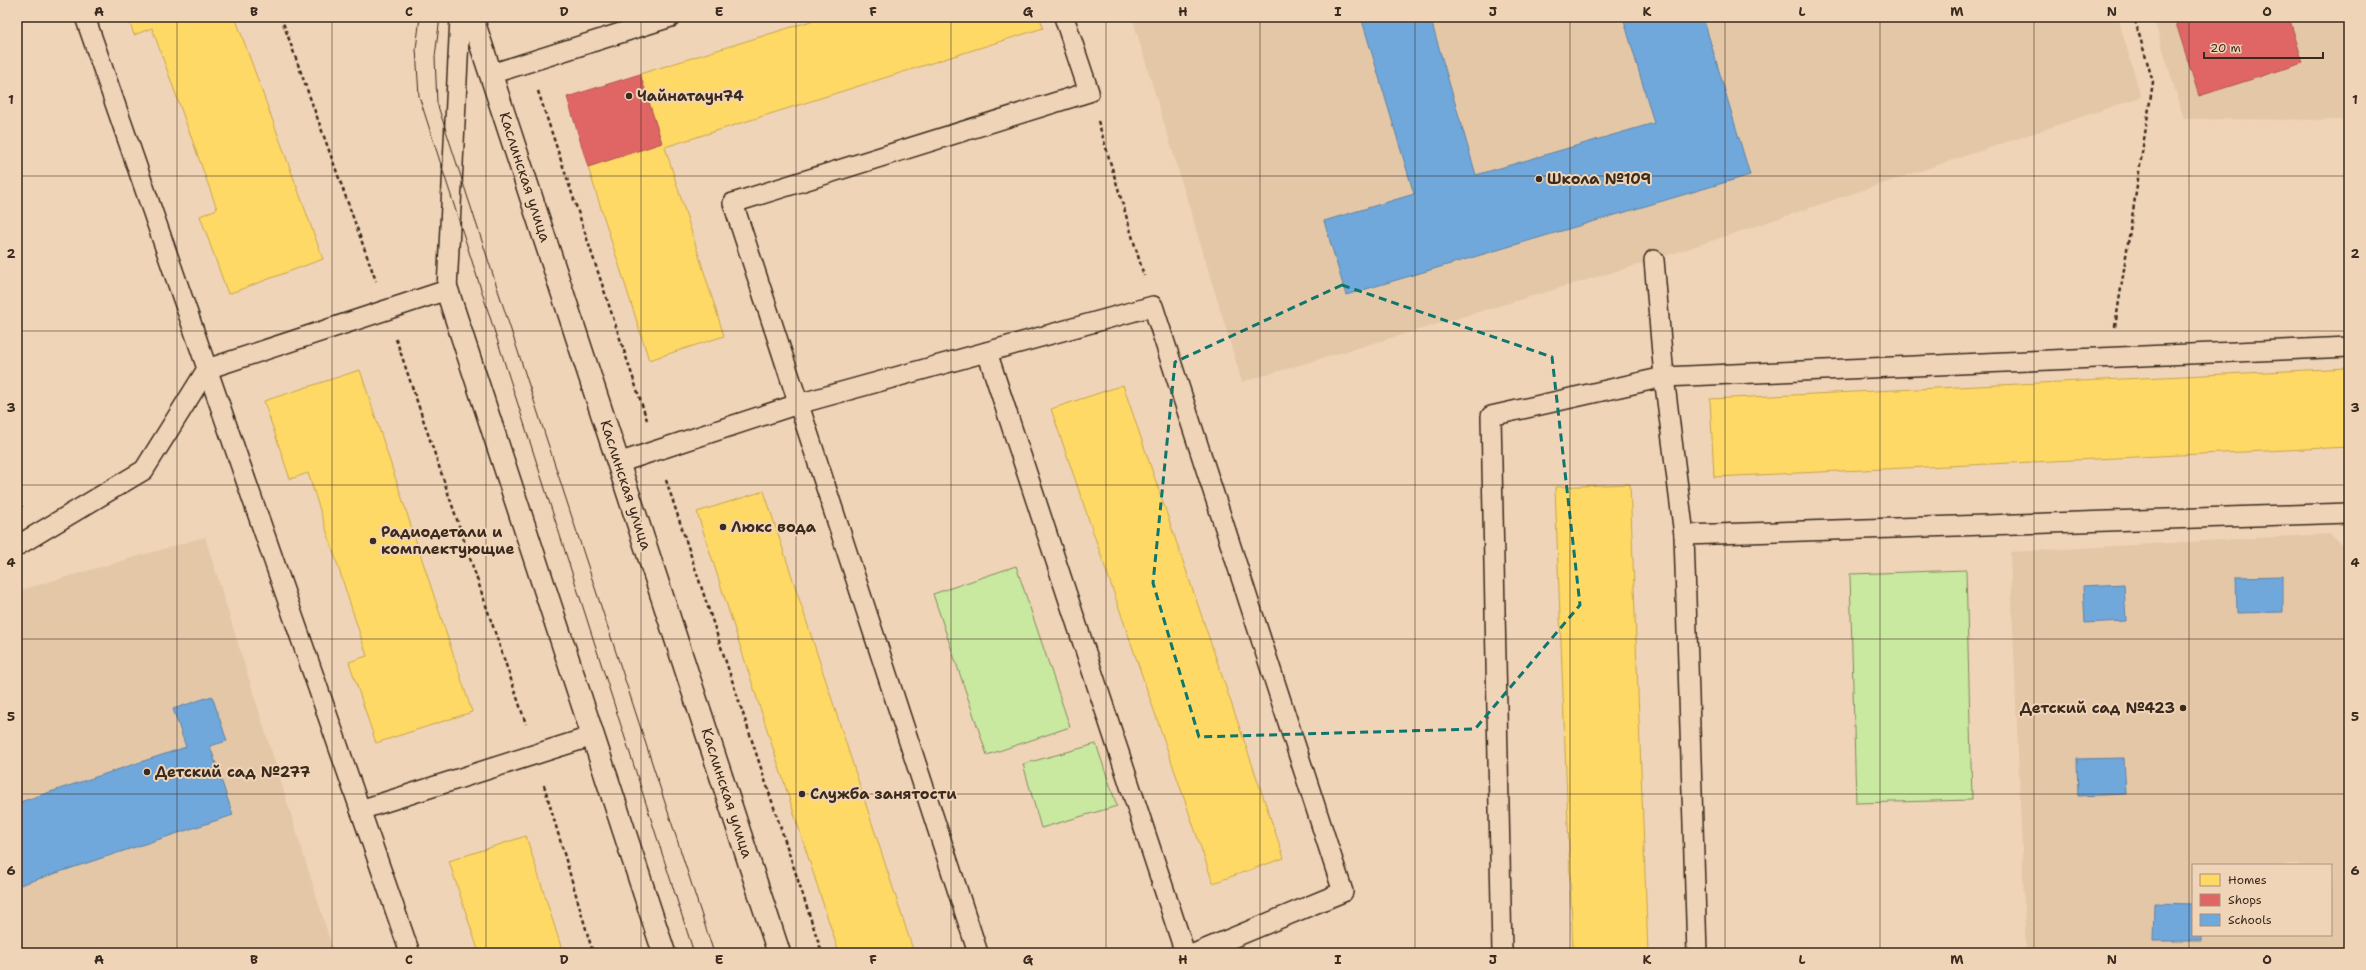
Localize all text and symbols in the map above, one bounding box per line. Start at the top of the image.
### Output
text: A [94,3,104,20]
text: B [250,3,258,20]
text: C [405,3,413,20]
text: D [559,3,569,20]
text: E [715,3,724,20]
text: F [869,3,877,20]
text: G [1023,3,1034,20]
text: H [1178,3,1188,20]
text: I [1334,3,1342,20]
text: J [1489,3,1497,20]
text: K [1643,3,1652,20]
text: L [1798,3,1806,20]
text: M [1950,3,1964,20]
text: N [2107,3,2117,20]
text: O [2262,3,2272,20]
scale bar [2204,34,2323,60]
text: 20 m [2210,40,2241,56]
place label: Чайнатаун74 [637,86,744,106]
text: 1 [8,91,14,108]
marker: Чайнатаун74 [624,91,634,101]
text: 1 [2352,91,2358,108]
street label: Каслинская улица [494,109,556,245]
place label: Школа №109 [1547,169,1651,189]
marker: Школа №109 [1534,174,1544,184]
text: 2 [6,245,16,262]
text: 2 [2350,245,2360,262]
text: 3 [6,399,16,416]
text: 3 [2350,399,2360,416]
street label: Каслинская улица [595,417,657,553]
place label: Люкс вода [731,517,817,537]
place label: Радиодетали и комплектующие [381,522,514,559]
marker: Люкс вода [718,522,728,532]
marker: Радиодетали и комплектующие [368,536,378,546]
text: 4 [6,554,16,571]
text: 4 [2350,554,2360,571]
place label: Детский сад №423 [2020,698,2175,718]
marker: Детский сад №423 [2178,703,2188,713]
text: 5 [7,708,15,725]
text: 5 [2351,708,2359,725]
street label: Каслинская улица [696,725,758,861]
place label: Детский сад №277 [155,762,311,782]
marker: Детский сад №277 [142,767,152,777]
place label: Служба занятости [810,784,957,804]
marker: Служба занятости [797,789,807,799]
text: 6 [6,862,16,879]
text: 6 [2350,862,2360,879]
legend [2192,864,2332,936]
text: Homes [2228,872,2267,888]
text: Shops [2228,892,2262,908]
text: Schools [2228,912,2272,928]
text: A [94,951,104,968]
text: B [250,951,258,968]
text: C [405,951,413,968]
text: D [559,951,569,968]
text: E [715,951,724,968]
text: F [869,951,877,968]
text: G [1023,951,1034,968]
text: H [1178,951,1188,968]
text: I [1334,951,1342,968]
text: J [1489,951,1497,968]
text: K [1643,951,1652,968]
text: L [1798,951,1806,968]
text: M [1950,951,1964,968]
text: N [2107,951,2117,968]
text: O [2262,951,2272,968]

